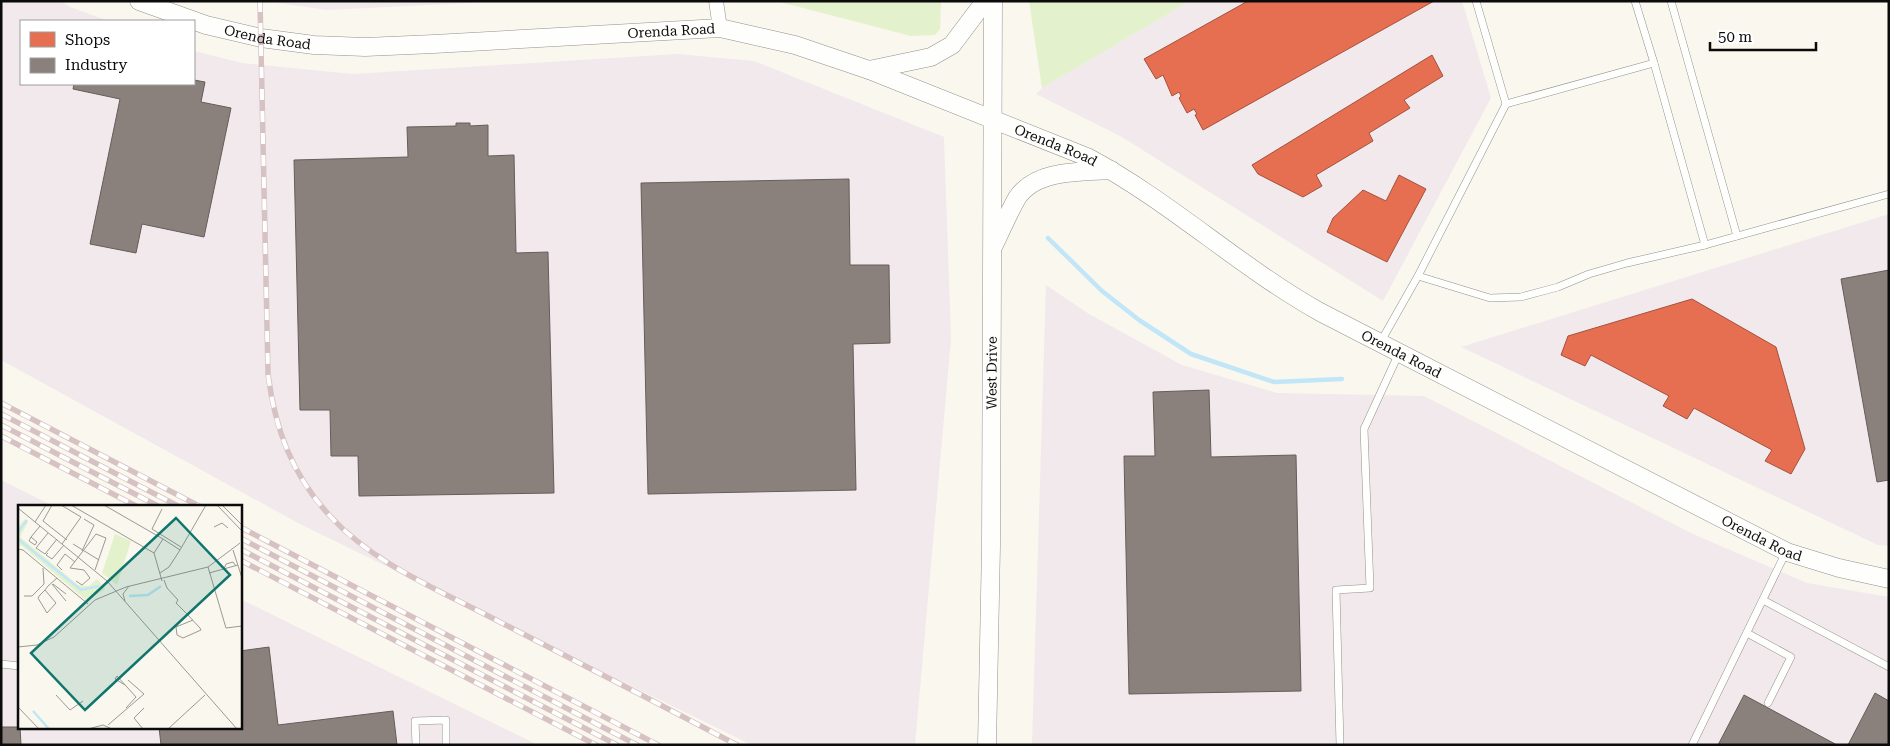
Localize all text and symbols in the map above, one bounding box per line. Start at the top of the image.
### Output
legend [20,20,195,85]
street label: Orenda Road [627,20,716,41]
scale bar [1710,20,1816,52]
street label: Orenda Road [222,22,312,53]
text: 50 m [1718,28,1753,46]
text: Shops [65,31,110,49]
text: Industry [65,56,127,74]
street label: Orenda Road [1012,121,1100,169]
street label: Orenda Road [1359,327,1444,381]
street label: West Drive [984,336,1000,410]
inset map [18,505,241,728]
street label: Orenda Road [1719,512,1804,564]

